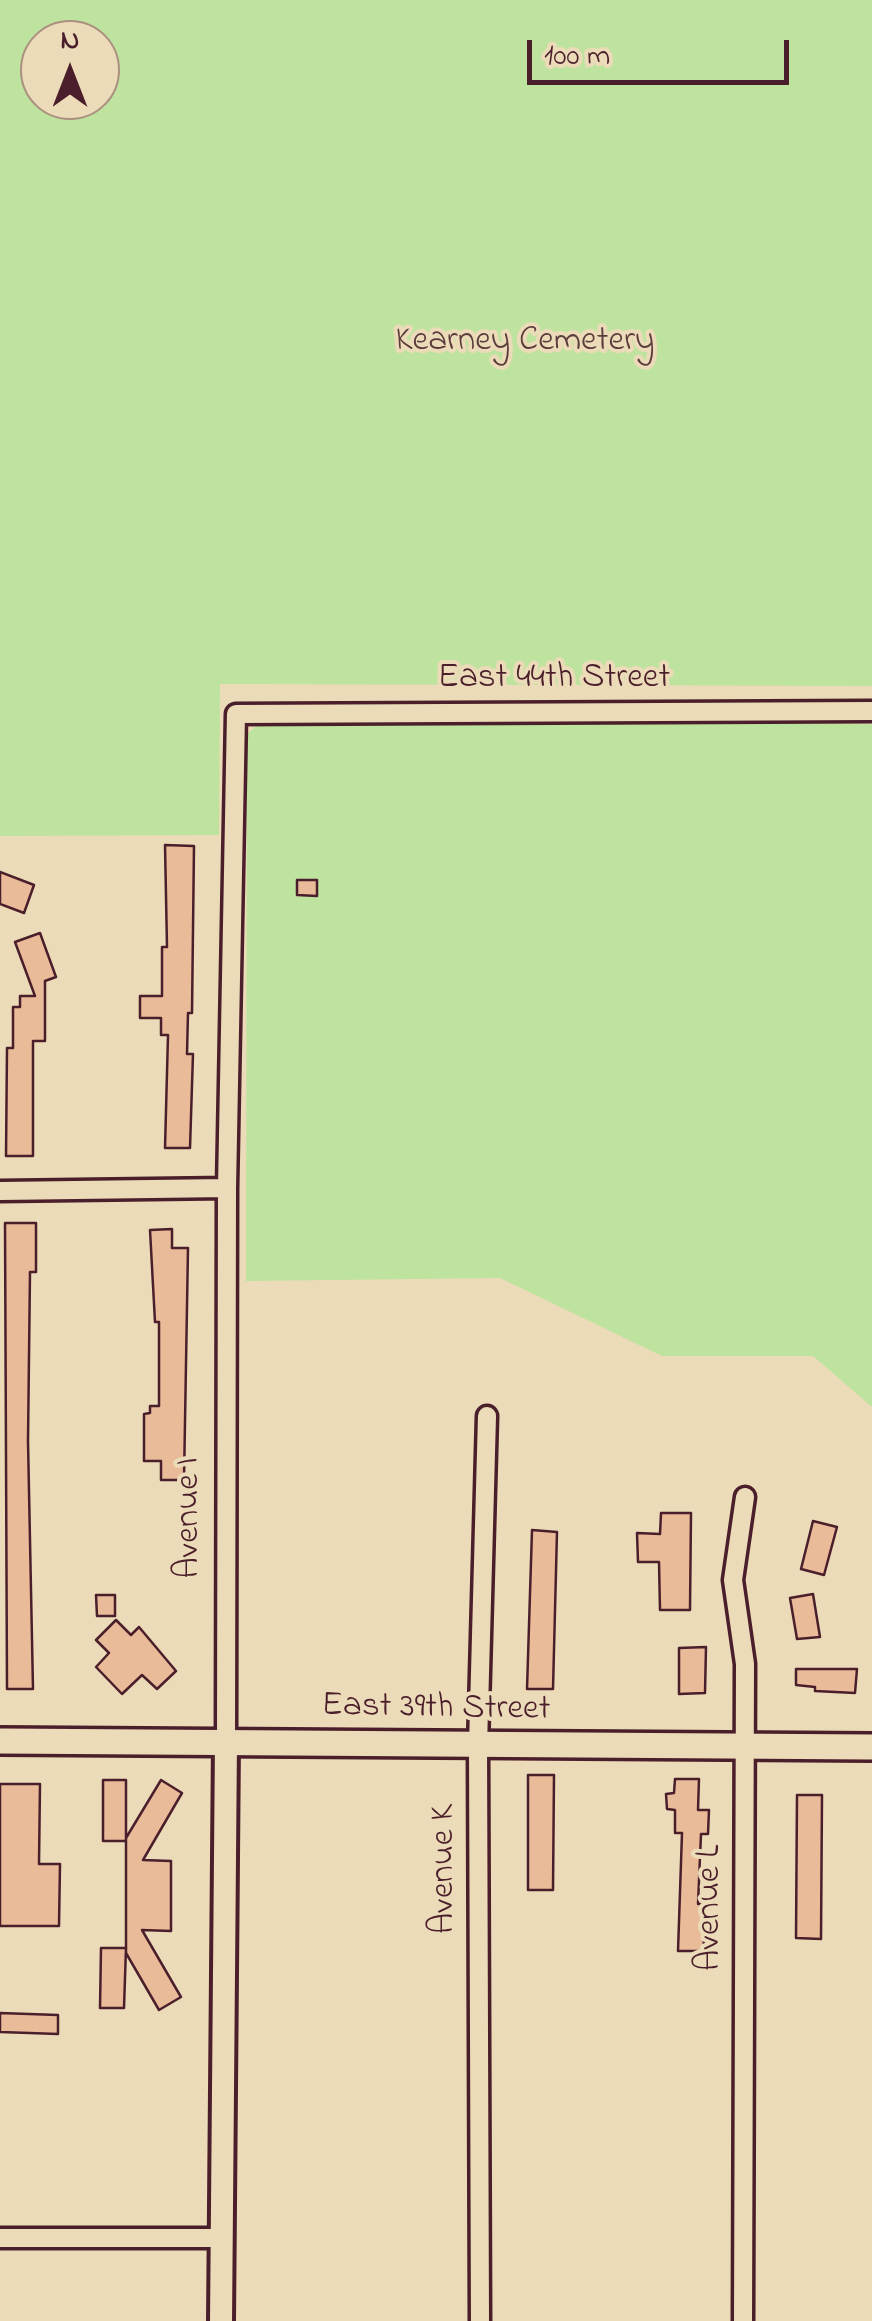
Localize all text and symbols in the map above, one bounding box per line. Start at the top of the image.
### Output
north arrow [20,20,120,120]
scale bar [532,20,794,82]
text: N [61,21,79,62]
text: 100 m [544,35,610,79]
park label: Kearney Cemetery [395,322,655,364]
street label: East 44th Street [438,659,670,701]
street label: Avenue I [170,1457,212,1579]
street label: East 39th Street [321,1687,551,1733]
street label: Avenue K [425,1804,467,1934]
street label: Avenue L [691,1845,733,1971]

